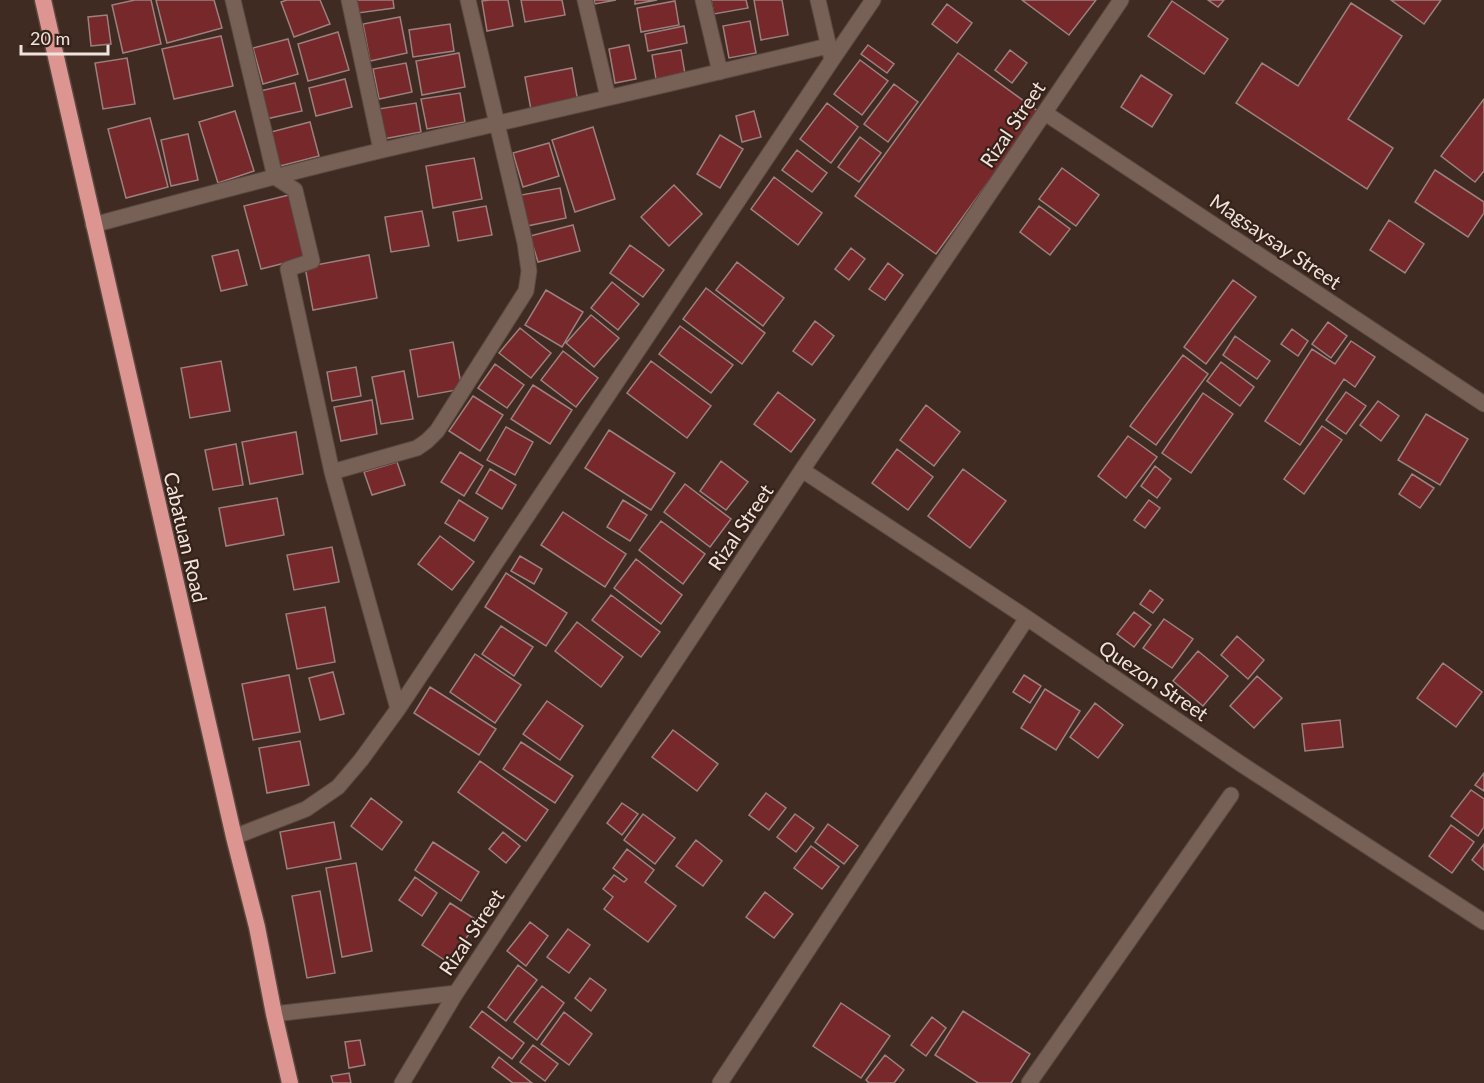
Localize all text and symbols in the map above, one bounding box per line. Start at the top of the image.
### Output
scale bar [21,18,108,56]
text: 20 m [30,27,70,49]
street label: Rizal Street [974,76,1050,172]
street label: Magsaysay Street [1206,188,1346,294]
street label: Cabatuan Road [159,469,213,605]
street label: Rizal Street [702,479,778,575]
street label: Quezon Street [1095,635,1213,725]
street label: Rizal Street [433,884,509,980]

